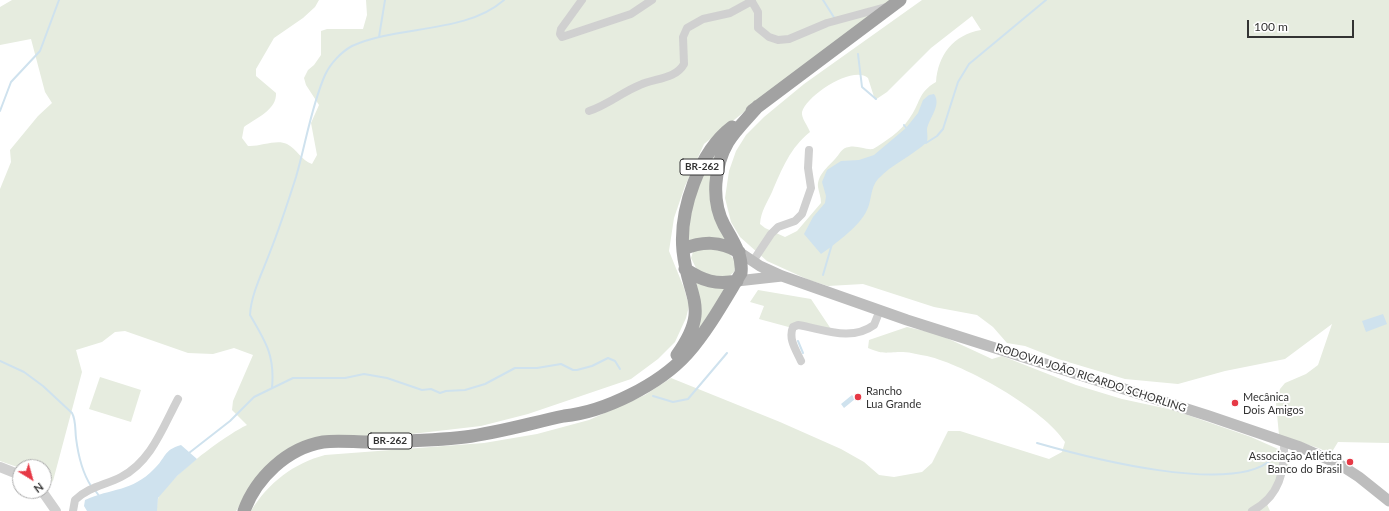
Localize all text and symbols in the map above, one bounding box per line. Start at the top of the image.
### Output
scale bar [1249,12,1356,38]
text: 100 m [1254,19,1288,34]
road number: BR-262 [680,159,724,175]
street label: RODOVIA JOÃO RICARDO SCHORLING [994,341,1188,415]
place label: Rancho Lua Grande [866,384,921,410]
place label: Mecânica Dois Amigos [1243,390,1303,416]
marker: Rancho Lua Grande [853,392,863,402]
marker: Mecânica Dois Amigos [1230,398,1240,408]
road number: BR-262 [368,433,412,449]
place label: Associação Atlética Banco do Brasil [1249,449,1342,475]
marker: Associação Atlética Banco do Brasil [1345,457,1355,467]
north arrow [12,459,52,499]
text: N [32,480,46,496]

